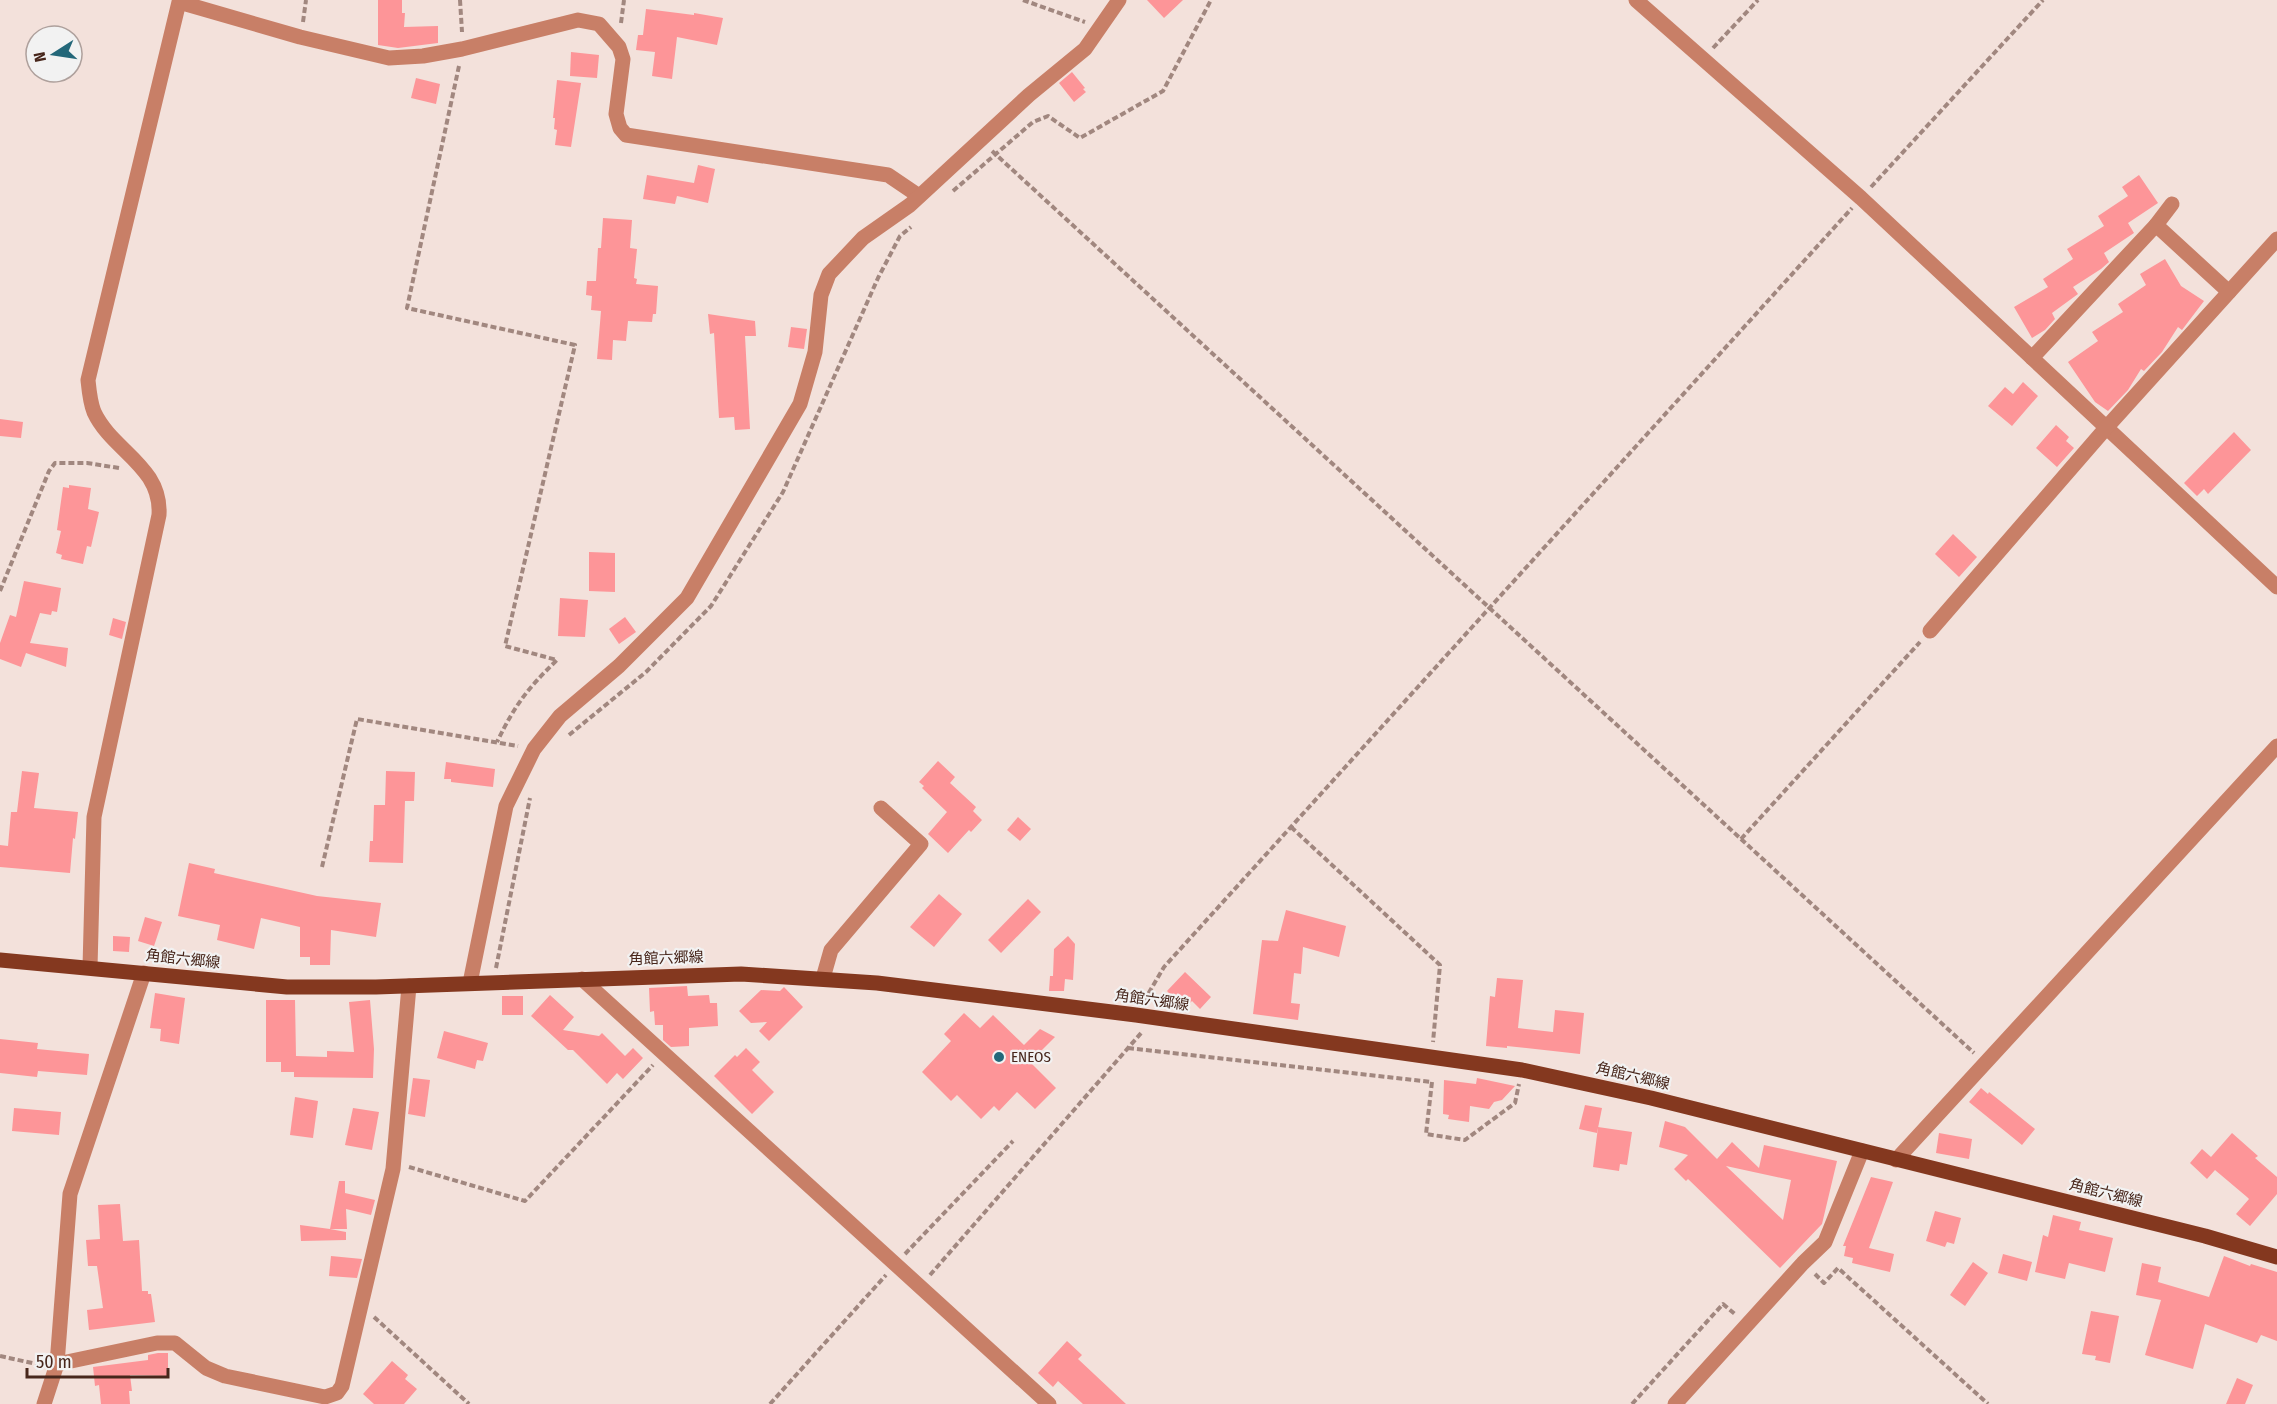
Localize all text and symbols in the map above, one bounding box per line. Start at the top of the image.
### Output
north arrow [24,24,84,84]
text: N [30,50,50,64]
street label: 角館六郷線 [145,946,221,972]
street label: 角館六郷線 [628,948,704,968]
street label: 角館六郷線 [1114,986,1190,1014]
place label: ENEOS [1011,1048,1051,1066]
marker: ENEOS [992,1050,1006,1064]
street label: 角館六郷線 [1594,1059,1672,1093]
street label: 角館六郷線 [2067,1175,2145,1211]
scale bar [27,1341,168,1379]
text: 50 m [36,1351,72,1373]

